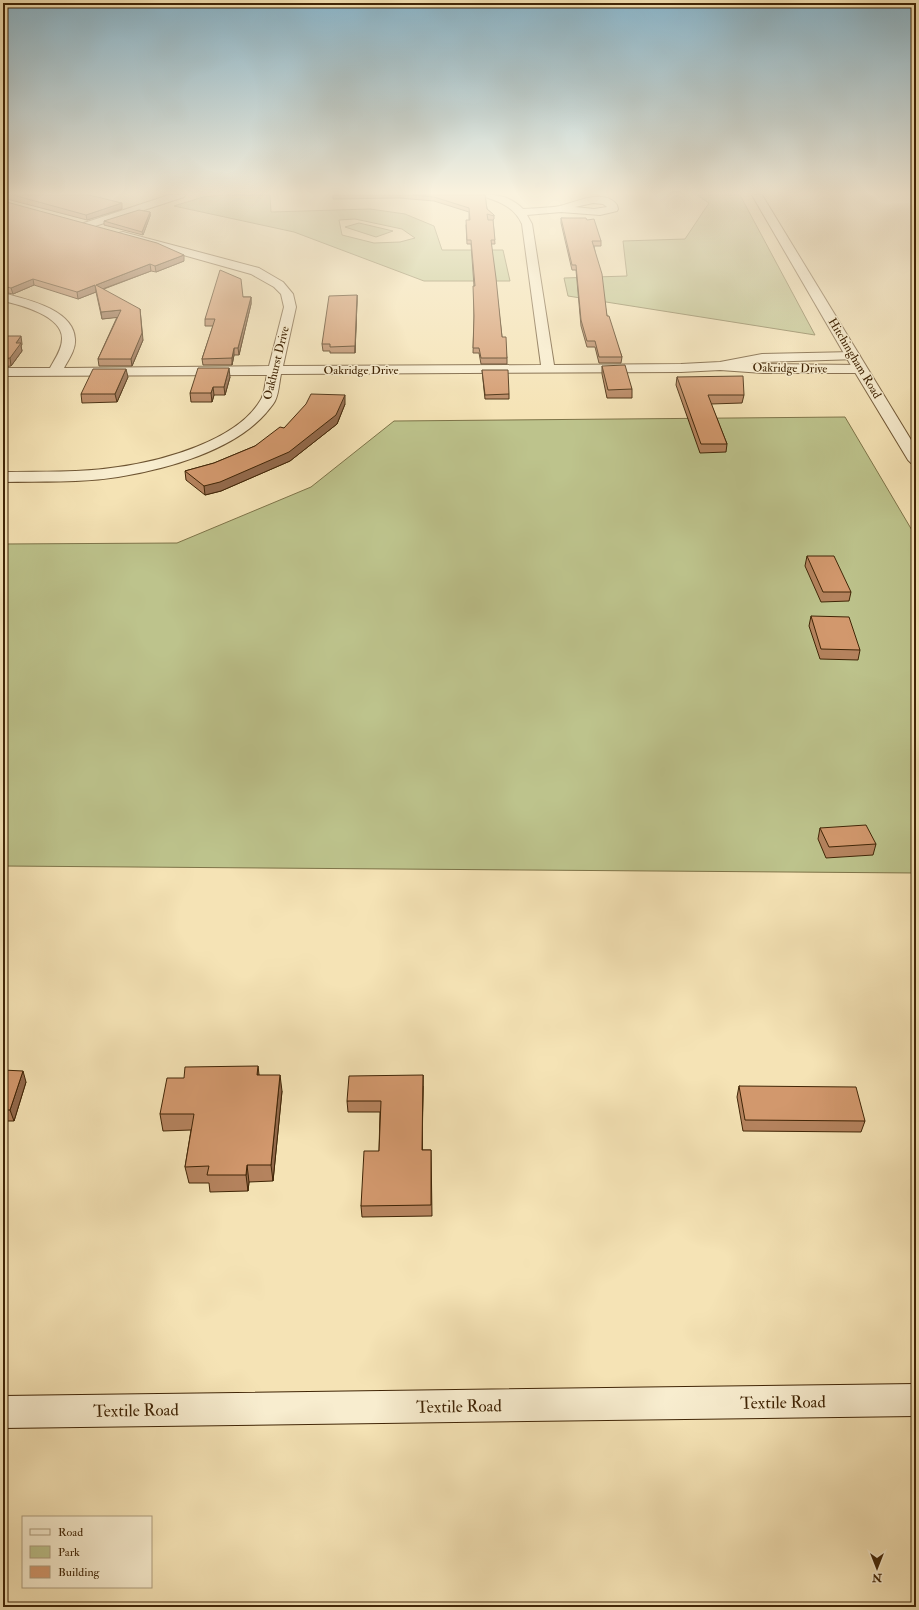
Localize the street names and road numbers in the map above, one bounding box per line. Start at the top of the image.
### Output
street label: Hitchingham Road [825,315,885,401]
street label: Oakhurst Drive [260,325,293,401]
street label: Oakridge Drive [752,360,828,377]
street label: Oakridge Drive [324,363,398,378]
street label: Textile Road [740,1391,827,1414]
street label: Textile Road [416,1395,503,1418]
street label: Textile Road [93,1399,180,1422]

